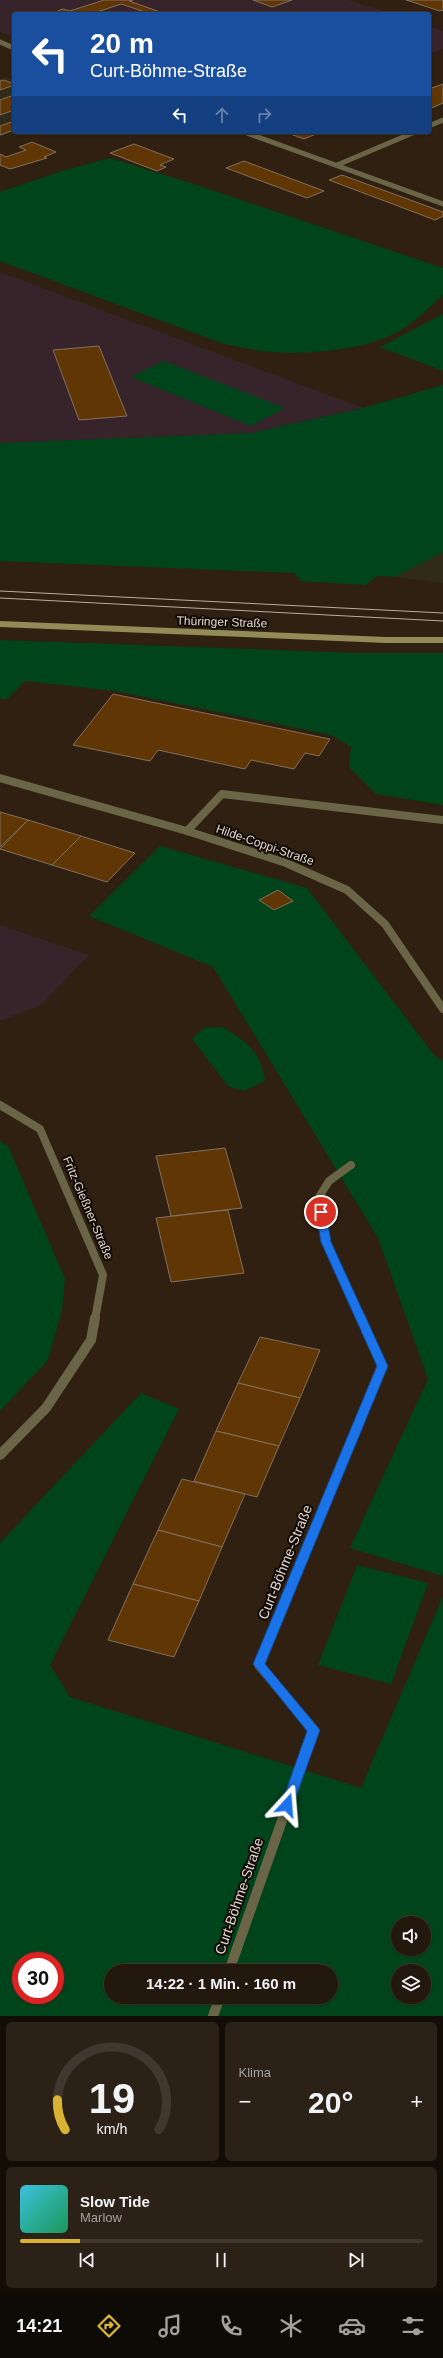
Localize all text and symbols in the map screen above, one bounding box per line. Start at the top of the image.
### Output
icon: left [24,28,76,80]
text: 20 m [90,28,154,59]
text: Curt-Böhme-Straße [90,61,247,81]
icon: left [169,104,191,126]
icon: ahead [211,104,233,126]
icon: right [253,104,275,126]
street label: Thüringer Straße [176,613,268,631]
street label: Hilde-Coppi-Straße [214,822,316,868]
street label: Fritz-Gießner-Straße [60,1154,116,1262]
pin [304,1195,338,1229]
icon: arrive [310,1201,332,1223]
street label: Curt-Böhme-Straße [255,1502,315,1622]
position arrow [266,1784,308,1826]
street label: Curt-Böhme-Straße [212,1835,267,1956]
map controls [391,1916,431,2004]
button: sound [391,1916,431,1956]
speed limit sign: 30 [12,1952,64,2004]
button: layers [391,1964,431,2004]
text: 14:22 · 1 Min. · 160 m [146,1975,296,1992]
text: Klima [239,2065,271,2080]
text: 19 [89,2074,135,2121]
text: 20° [308,2086,353,2119]
text: − [239,2089,251,2114]
text: + [410,2089,423,2114]
text: km/h [97,2120,128,2136]
text: Slow Tide [80,2193,150,2210]
text: Marlow [80,2210,122,2225]
icon: previous [76,2249,98,2271]
icon: pause [210,2249,232,2271]
icon: next [345,2249,367,2271]
icon: directions [95,2312,123,2340]
icon: music [156,2312,184,2340]
icon: phone [217,2312,245,2340]
icon: climate [277,2312,305,2340]
icon: car [338,2312,366,2340]
icon: filters [399,2312,427,2340]
text: 14:21 [16,2316,62,2336]

